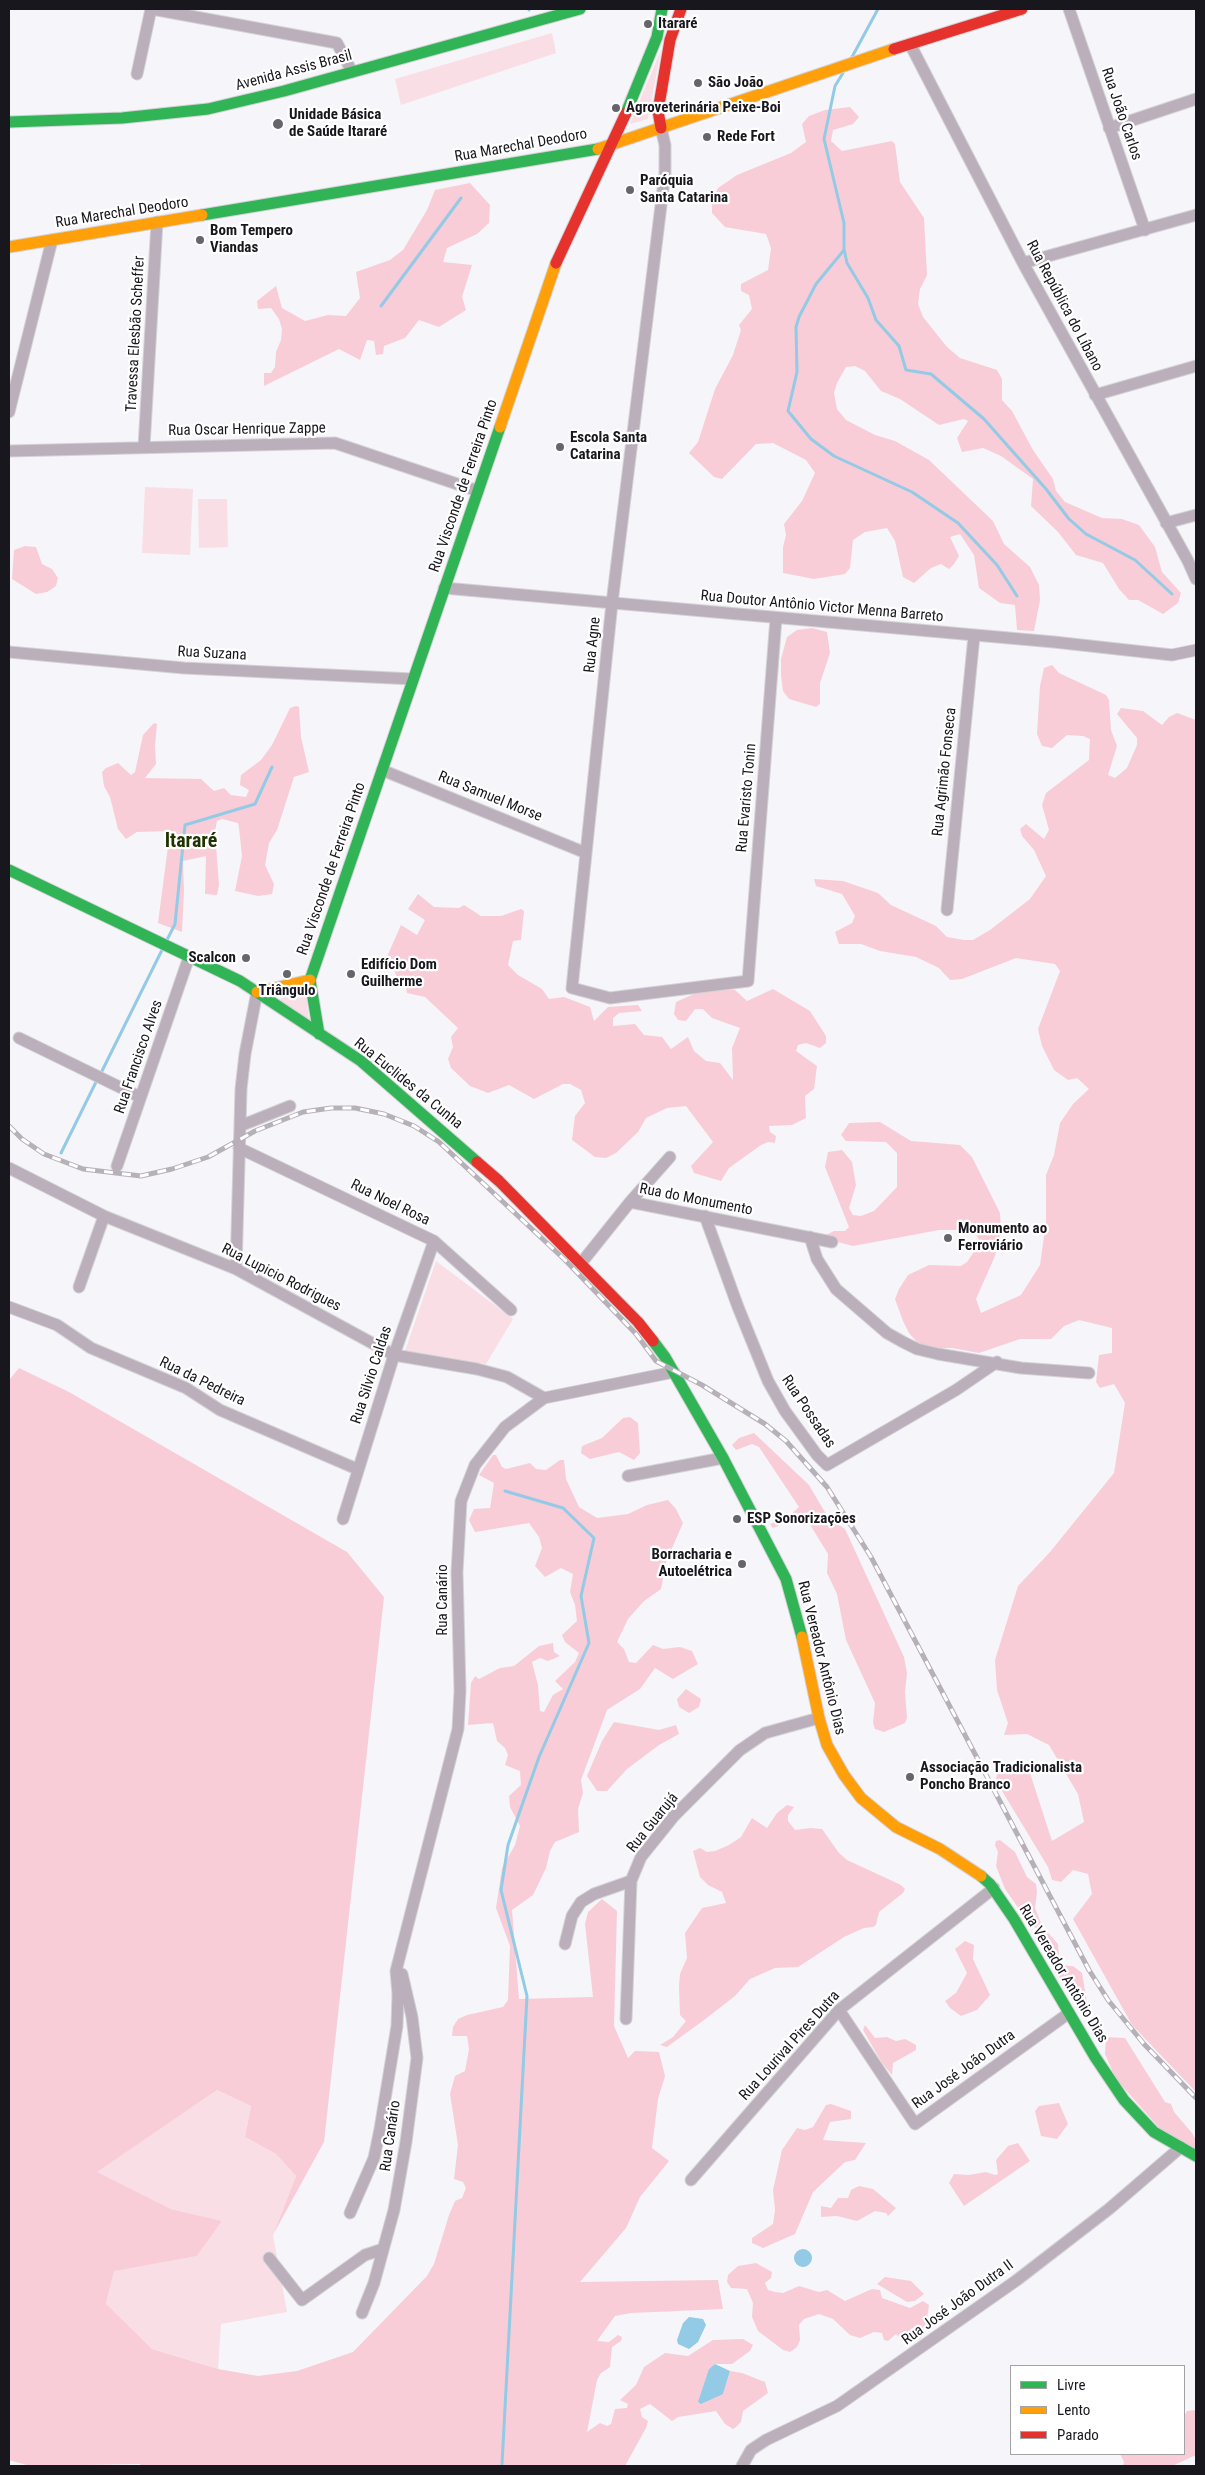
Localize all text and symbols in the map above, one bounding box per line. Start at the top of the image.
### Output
place label: Itararé [658,15,698,33]
marker: Itararé [642,18,654,30]
street label: Avenida Assis Brasil [234,47,354,95]
street label: Rua João Carlos [1097,65,1145,163]
place label: São João [708,74,763,92]
marker: São João [692,77,704,89]
place label: Agroveterinária Peixe-Boi [626,99,781,117]
marker: Agroveterinária Peixe-Boi [610,102,622,114]
place label: Unidade Básica de Saúde Itararé [289,106,387,141]
marker: Unidade Básica de Saúde Itararé [271,117,285,131]
street label: Rua Marechal Deodoro [453,125,589,167]
place label: Rede Fort [717,128,775,146]
marker: Rede Fort [701,131,713,143]
place label: Paróquia Santa Catarina [640,172,728,207]
marker: Paróquia Santa Catarina [624,184,636,196]
street label: Rua Marechal Deodoro [54,194,190,232]
place label: Bom Tempero Viandas [210,222,293,257]
marker: Bom Tempero Viandas [194,234,206,246]
street label: Rua República do Líbano [1022,237,1106,375]
street label: Travessa Elesbão Scheffer [123,255,149,413]
street label: Rua Visconde de Ferreira Pinto [426,397,502,575]
street label: Rua Oscar Henrique Zappe [168,420,326,440]
place label: Escola Santa Catarina [570,429,647,464]
marker: Escola Santa Catarina [554,441,566,453]
street label: Rua Doutor Antônio Victor Menna Barreto [700,587,944,627]
street label: Rua Agne [581,616,605,674]
street label: Rua Suzana [177,643,247,665]
street label: Rua Agrimão Fonseca [929,707,961,837]
street label: Rua Evaristo Tonin [733,743,761,853]
street label: Rua Samuel Morse [435,768,545,826]
street label: Rua Visconde de Ferreira Pinto [294,780,370,958]
district label: Itararé [165,830,217,854]
place label: Scalcon [188,949,236,967]
marker: Scalcon [240,952,252,964]
place label: Edifício Dom Guilherme [361,956,437,991]
marker: Triângulo [281,968,293,980]
marker: Edifício Dom Guilherme [345,968,357,980]
place label: Triângulo [258,982,316,1000]
street label: Rua Francisco Alves [111,998,167,1116]
street label: Rua Euclides da Cunha [350,1035,466,1133]
street label: Rua Noel Rosa [347,1176,433,1230]
street label: Rua do Monumento [638,1180,754,1220]
place label: Monumento ao Ferroviário [958,1220,1047,1255]
marker: Monumento ao Ferroviário [942,1232,954,1244]
street label: Rua Lupicio Rodrigues [218,1240,344,1316]
street label: Rua Silvio Caldas [348,1324,396,1426]
street label: Rua da Pedreira [156,1354,248,1410]
street label: Rua Possadas [777,1372,839,1452]
place label: ESP Sonorizações [747,1510,856,1528]
marker: ESP Sonorizações [731,1513,743,1525]
place label: Borracharia e Autoelétrica [652,1546,732,1581]
marker: Borracharia e Autoelétrica [736,1558,748,1570]
street label: Rua Canário [434,1564,452,1636]
street label: Rua Vereador Antônio Dias [793,1579,849,1737]
place label: Associação Tradicionalista Poncho Branco [920,1759,1082,1794]
marker: Associação Tradicionalista Poncho Branco [904,1771,916,1783]
street label: Rua Guarujá [624,1790,682,1856]
street label: Rua Vereador Antônio Dias [1015,1902,1111,2046]
street label: Rua Lourival Pires Dutra [736,1987,844,2105]
street label: Rua José João Dutra [909,2027,1019,2113]
street label: Rua Canário [377,2099,405,2173]
street label: Rua José João Dutra II [899,2256,1017,2350]
legend [1010,2365,1185,2455]
text: Livre [1057,2376,1085,2394]
text: Lento [1057,2401,1090,2419]
text: Parado [1057,2426,1099,2444]

